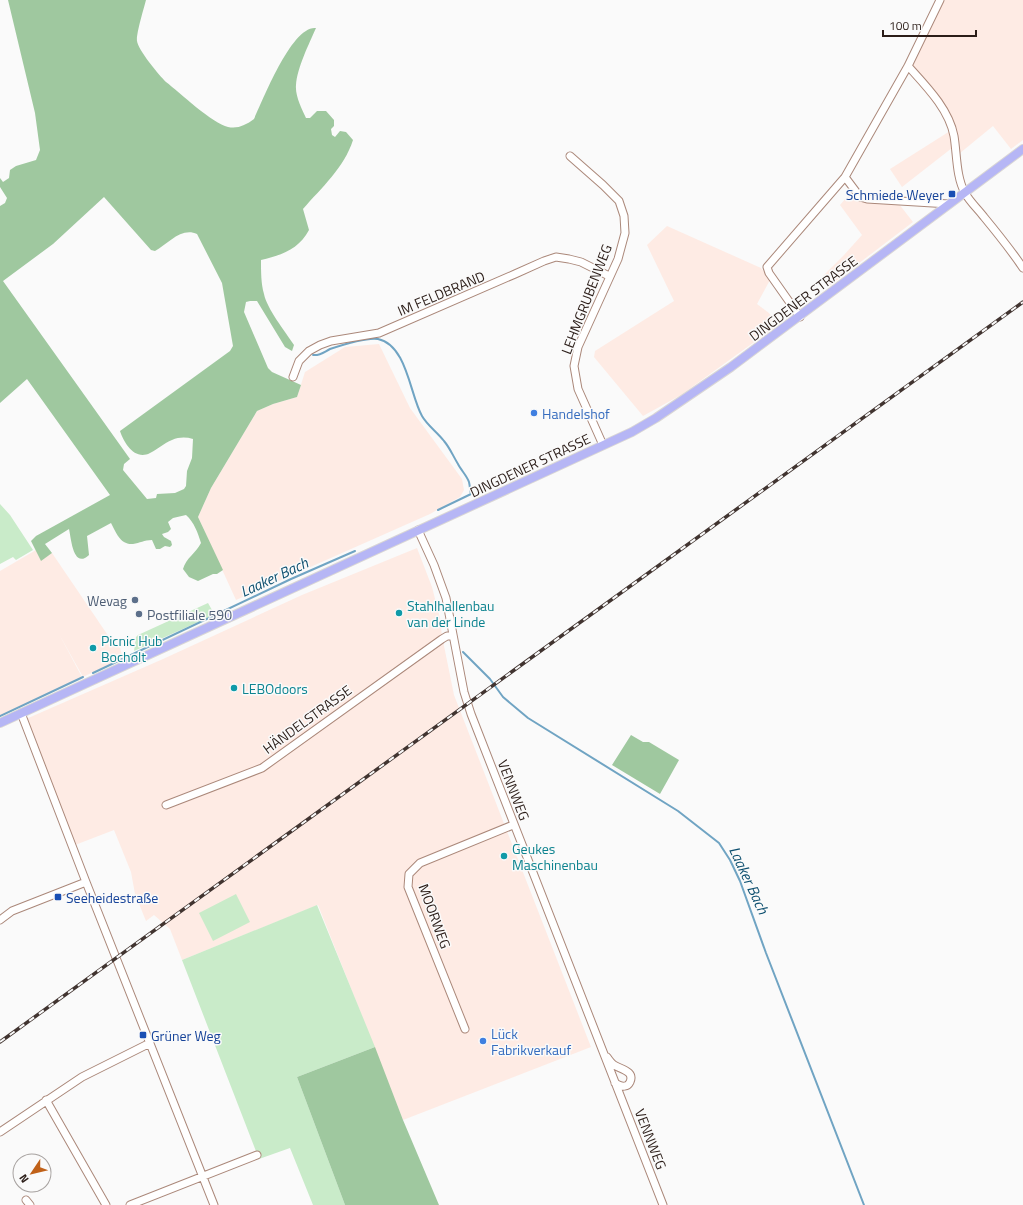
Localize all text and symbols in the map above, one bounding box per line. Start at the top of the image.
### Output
scale bar [883,12,976,38]
text: 100 m [889,16,922,35]
place label: Schmiede Weyer [846,184,944,205]
marker: Schmiede Weyer [947,189,957,199]
street label: LEHMGRUBENWEG [555,241,617,357]
street label: DINGDENER STRASSE [744,250,862,346]
street label: IM FELDBRAND [394,265,488,321]
place label: Handelshof [542,403,610,424]
marker: Handelshof [529,408,539,418]
street label: DINGDENER STRASSE [466,428,594,502]
water label: Laaker Bach [236,551,312,603]
place label: Wevag [87,590,127,611]
marker: Wevag [130,595,140,605]
place label: Stahlhallenbau van der Linde [407,595,495,632]
place label: Postfiliale 590 [147,604,232,625]
marker: Stahlhallenbau van der Linde [394,608,404,618]
marker: Postfiliale 590 [134,609,144,619]
place label: Picnic Hub Bocholt [101,630,163,667]
marker: Picnic Hub Bocholt [88,643,98,653]
place label: LEBOdoors [242,678,308,699]
street label: HÄNDELSTRASSE [258,679,356,758]
marker: LEBOdoors [229,683,239,693]
street label: VENNWEG [493,757,535,823]
place label: Geukes Maschinenbau [512,838,598,875]
water label: Laaker Bach [723,842,775,918]
marker: Geukes Maschinenbau [499,851,509,861]
street label: MOORWEG [414,881,456,951]
place label: Seeheidestraße [66,887,158,908]
marker: Seeheidestraße [53,892,63,902]
place label: Lück Fabrikverkauf [491,1023,572,1060]
place label: Grüner Weg [151,1025,221,1046]
marker: Grüner Weg [138,1030,148,1040]
marker: Lück Fabrikverkauf [478,1036,488,1046]
street label: VENNWEG [630,1106,672,1172]
north arrow [12,1153,52,1193]
text: N [15,1171,33,1186]

